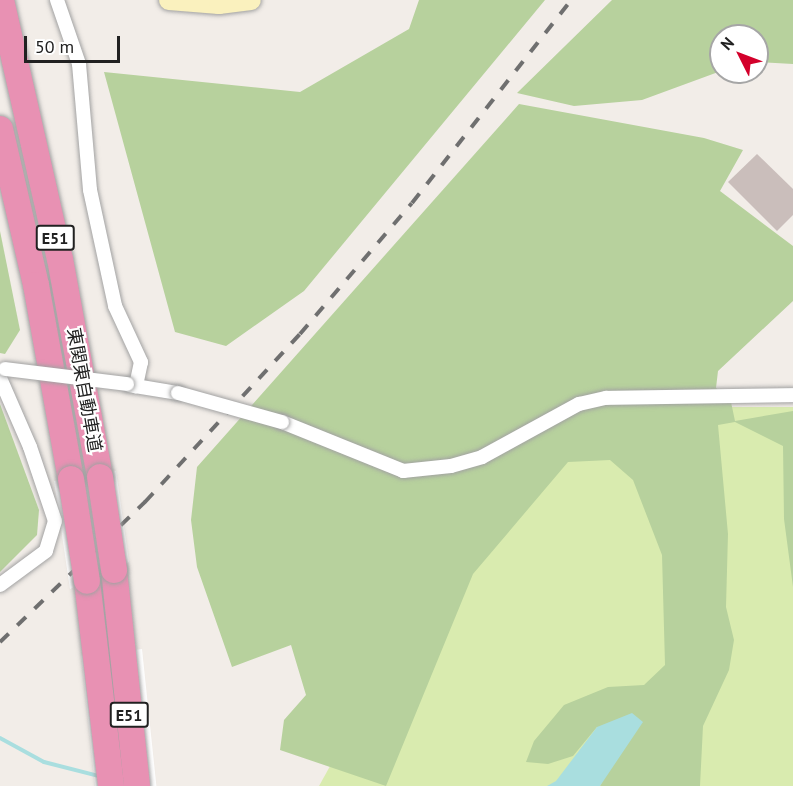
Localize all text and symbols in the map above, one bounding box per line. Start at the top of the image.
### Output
scale bar [27,24,123,62]
north arrow [709,24,769,84]
text: N [716,33,738,54]
text: 50 m [35,35,74,58]
road number: E51 [36,225,74,251]
street label: 東関東自動車道 [62,326,106,454]
road number: E51 [110,702,148,728]

